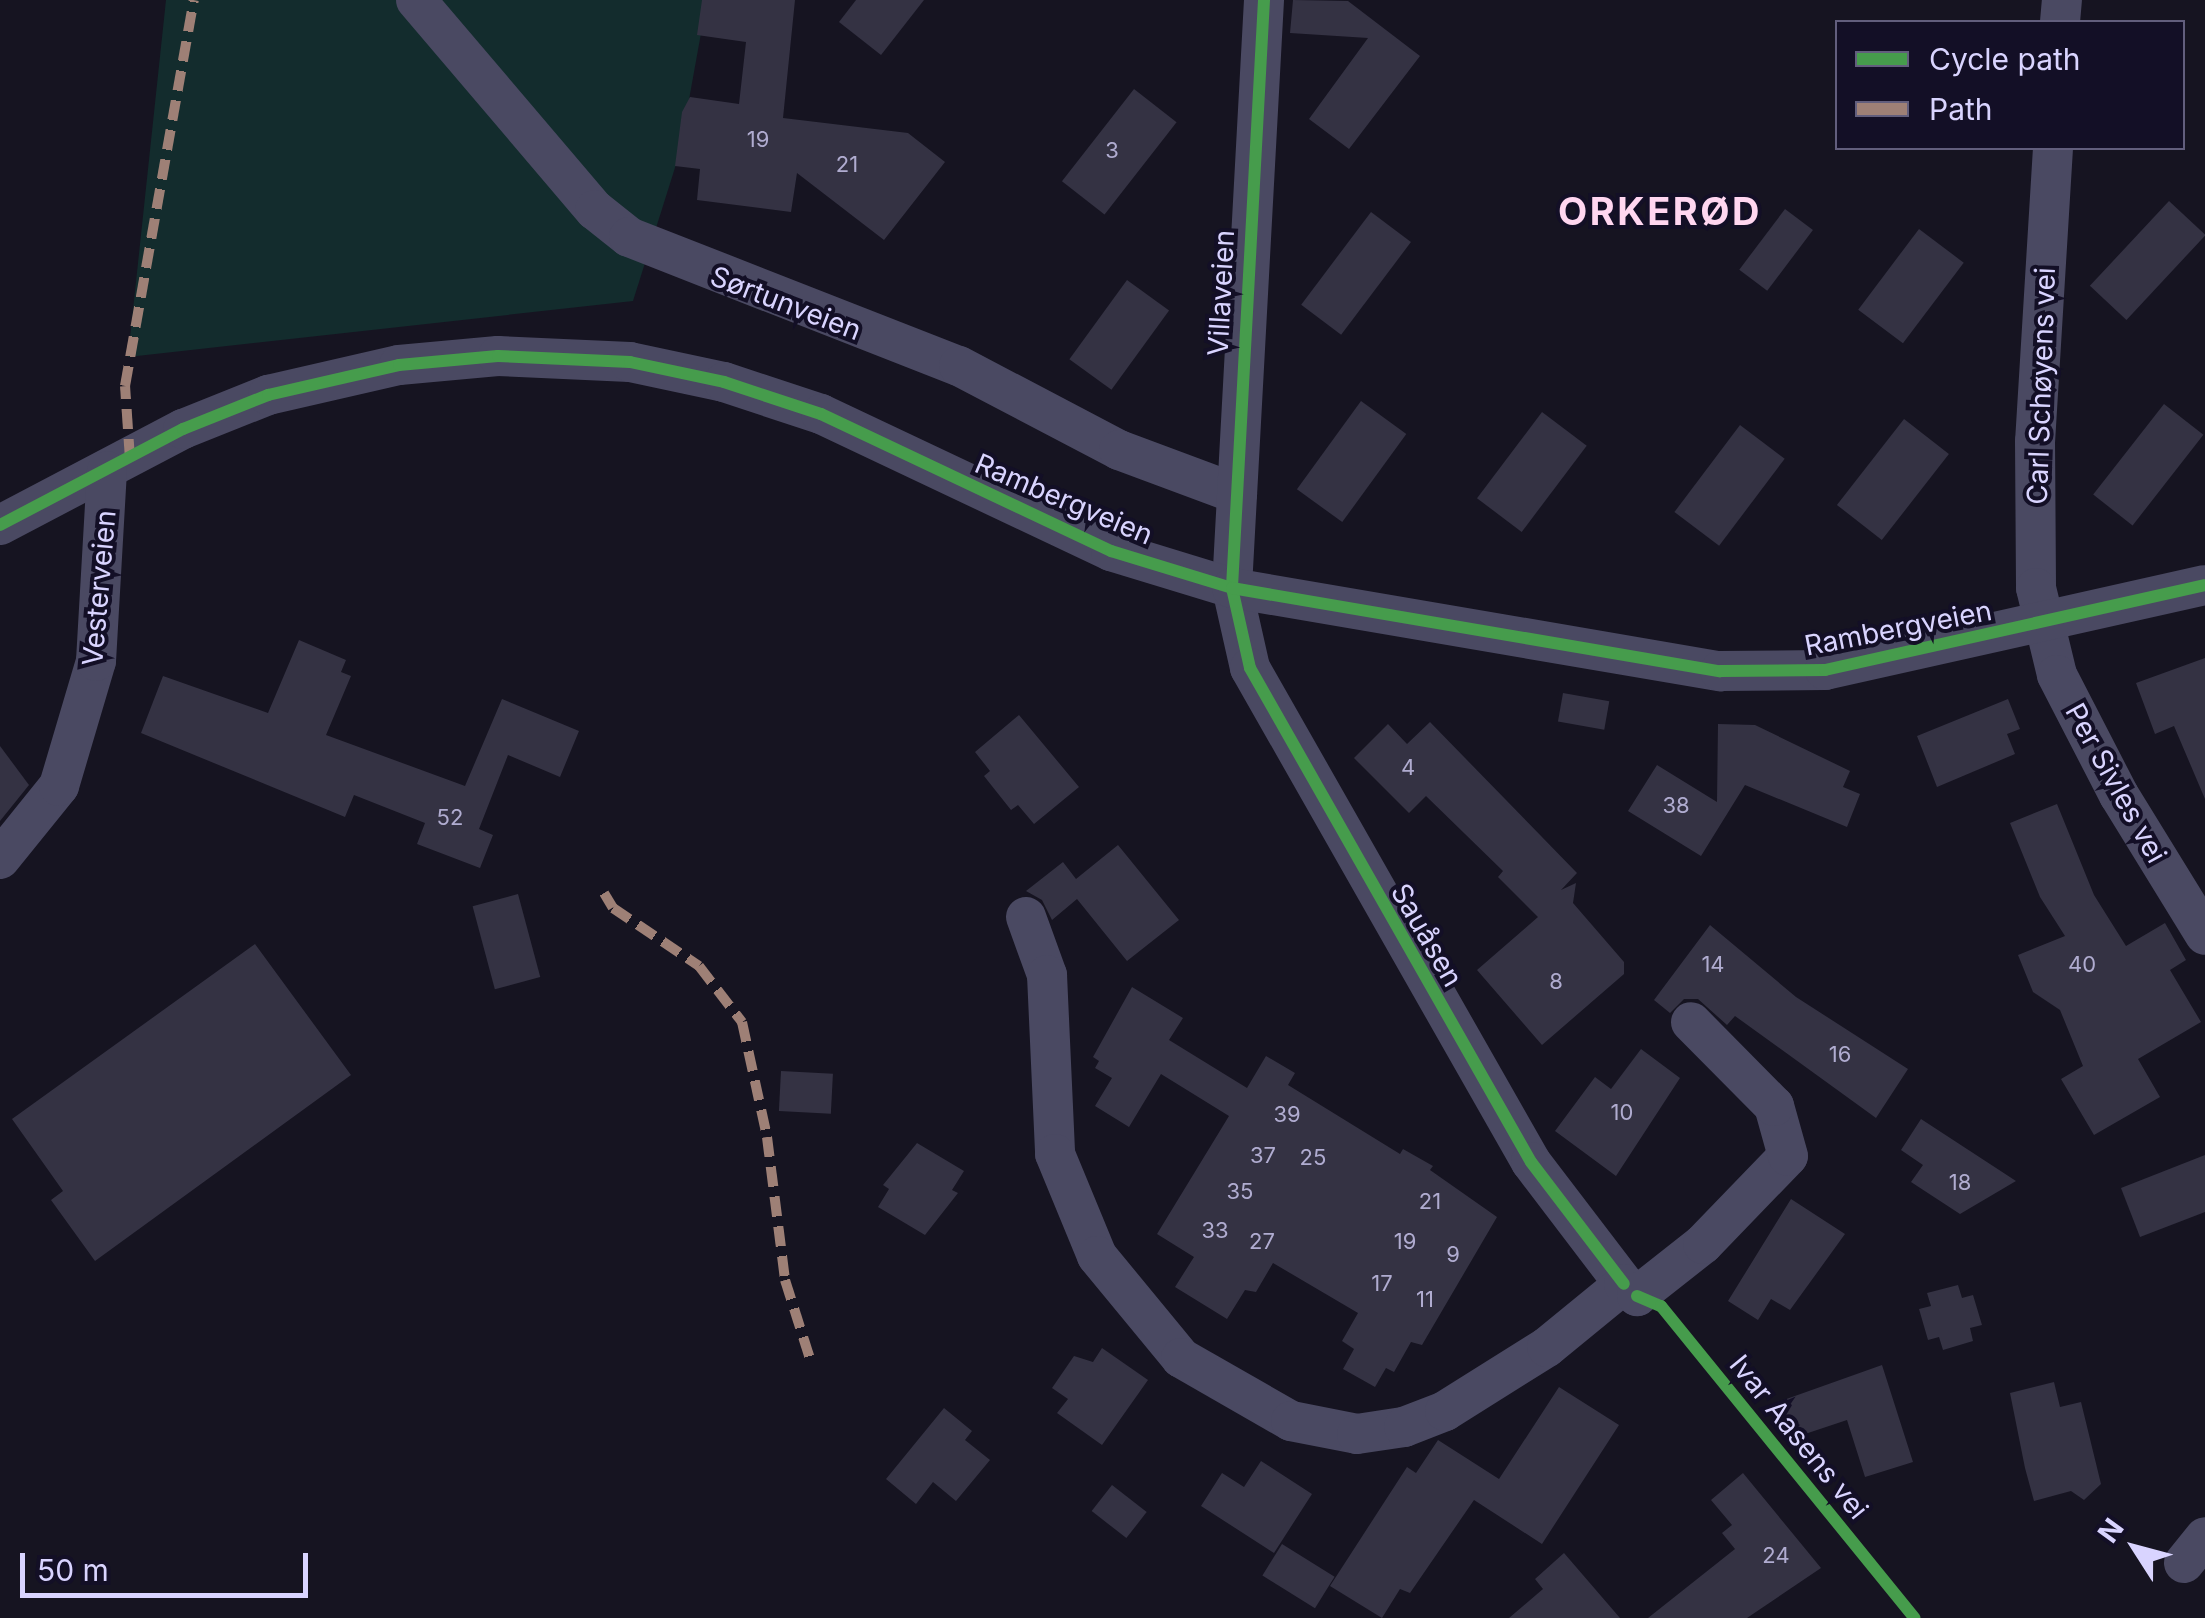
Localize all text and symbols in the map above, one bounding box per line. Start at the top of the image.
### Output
legend [1835,20,2185,150]
text: Cycle path [1929,41,2081,77]
text: Path [1929,91,1993,127]
house number: 19 [747,127,769,153]
house number: 3 [1105,138,1119,164]
house number: 21 [836,152,858,178]
district label: ORKERØD [1558,189,1762,235]
street label: Villaveien [1201,229,1241,357]
street label: Sørtunveien [706,259,866,347]
street label: Carl Schøyens vei [2020,267,2062,505]
street label: Rambergveien [970,446,1158,552]
street label: Vesterveien [75,509,123,667]
street label: Rambergveien [1802,593,1994,663]
street label: Per Sivles vei [2058,697,2174,869]
house number: 4 [1401,755,1415,781]
house number: 38 [1662,793,1690,819]
house number: 52 [437,805,463,831]
street label: Sauåsen [1384,877,1470,993]
house number: 14 [1701,952,1725,978]
house number: 40 [2068,952,2096,978]
house number: 8 [1549,969,1563,995]
house number: 16 [1829,1042,1851,1068]
house number: 10 [1611,1100,1633,1126]
house number: 39 [1273,1102,1301,1128]
house number: 37 [1250,1143,1276,1169]
house number: 25 [1300,1145,1326,1171]
house number: 18 [1949,1170,1971,1196]
house number: 35 [1227,1179,1253,1205]
house number: 21 [1419,1189,1441,1215]
house number: 33 [1201,1218,1229,1244]
house number: 27 [1249,1229,1275,1255]
house number: 19 [1394,1229,1416,1255]
house number: 9 [1446,1242,1460,1268]
house number: 17 [1371,1271,1393,1297]
house number: 11 [1416,1287,1434,1313]
street label: Ivar Aasens vei [1723,1348,1875,1526]
north arrow [2085,1498,2185,1598]
text: N [2091,1512,2131,1549]
scale bar [25,1533,312,1595]
house number: 24 [1762,1543,1790,1569]
text: 50 m [37,1552,109,1588]

